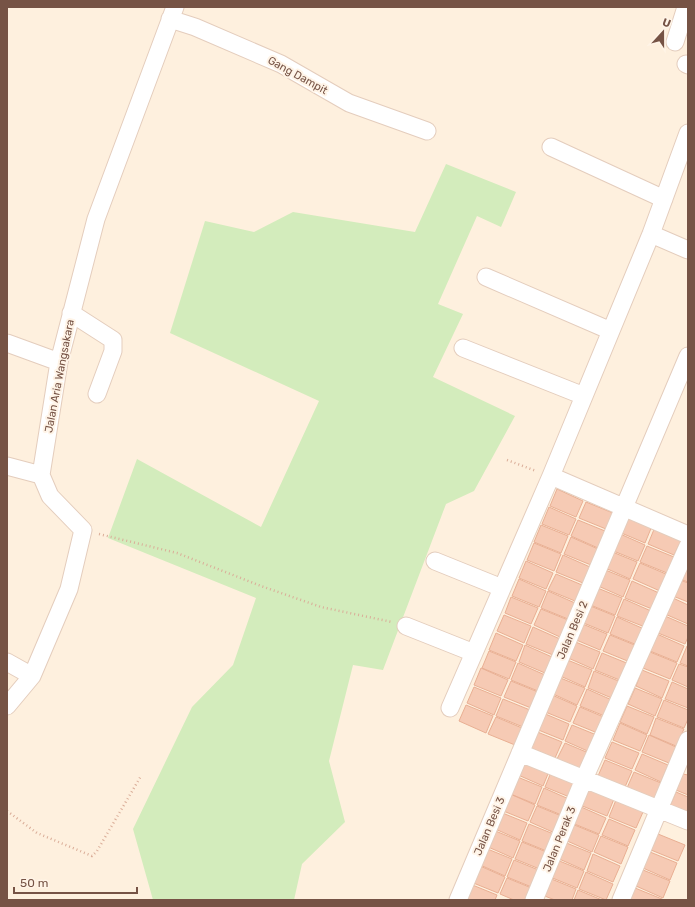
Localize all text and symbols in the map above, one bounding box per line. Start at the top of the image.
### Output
north arrow [643,12,683,52]
text: U [660,16,672,31]
street label: Gang Dampit [266,54,331,98]
street label: Jalan Aria Wangsakara [42,318,77,434]
street label: Jalan Besi 2 [554,599,591,661]
street label: Jalan Besi 3 [471,795,508,857]
street label: Jalan Perak 3 [540,804,579,874]
scale bar [14,869,137,895]
text: 50 m [20,876,48,890]

